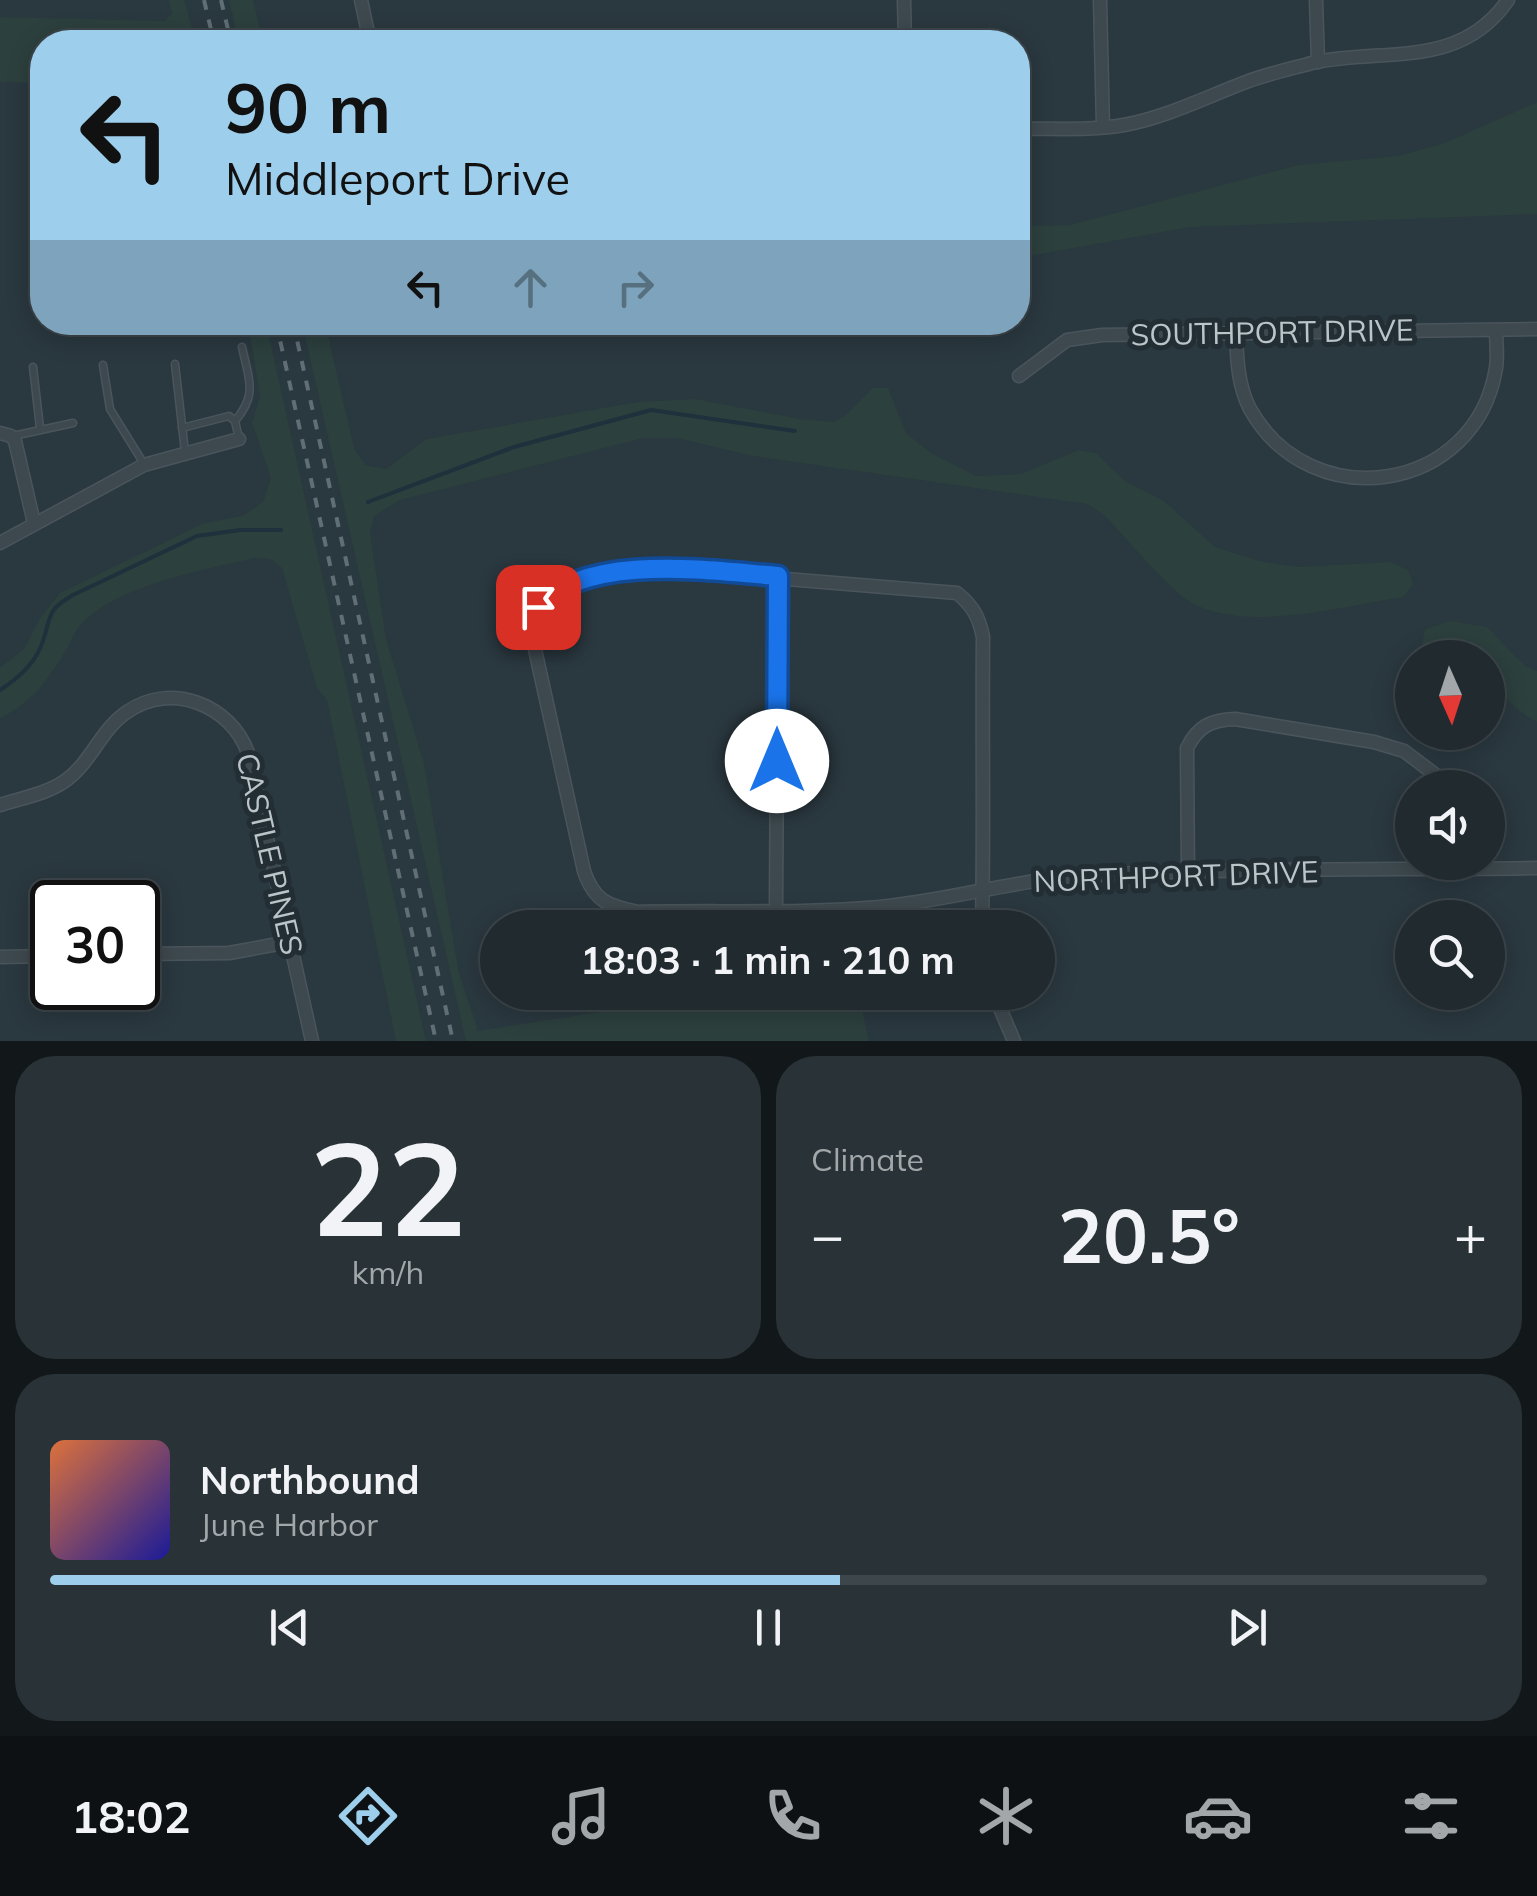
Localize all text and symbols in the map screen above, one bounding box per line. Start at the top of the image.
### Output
text: 90 m [225,63,391,151]
icon: left [60,70,190,200]
text: Middleport Drive [225,150,570,206]
icon: left [398,260,453,315]
icon: ahead [503,260,558,315]
icon: right [608,260,663,315]
street label: SOUTHPORT DRIVE [1130,311,1414,353]
pin [496,565,581,650]
icon: arrive [511,580,566,635]
north arrow [1395,640,1505,750]
map controls [1395,640,1505,1010]
position arrow [725,709,829,813]
street label: CASTLE PINES [228,749,312,958]
button: sound [1395,770,1505,880]
street label: NORTHPORT DRIVE [1033,852,1319,900]
speed limit sign: 30 [30,880,160,1010]
button: search [1395,900,1505,1010]
text: 18:03 · 1 min · 210 m [580,936,955,984]
text: 22 [310,1105,466,1269]
text: Climate [811,1139,924,1179]
text: 20.5° [1058,1188,1240,1282]
text: − [811,1200,844,1269]
text: + [1454,1200,1487,1269]
text: km/h [352,1252,424,1292]
text: Northbound [200,1456,420,1504]
text: June Harbor [200,1504,378,1544]
icon: previous [262,1600,317,1655]
icon: pause [741,1600,796,1655]
icon: next [1220,1600,1275,1655]
icon: directions [333,1781,403,1851]
icon: music [546,1781,616,1851]
icon: phone [758,1781,828,1851]
icon: climate [971,1781,1041,1851]
icon: car [1183,1781,1253,1851]
icon: filters [1396,1781,1466,1851]
text: 18:02 [71,1788,190,1844]

